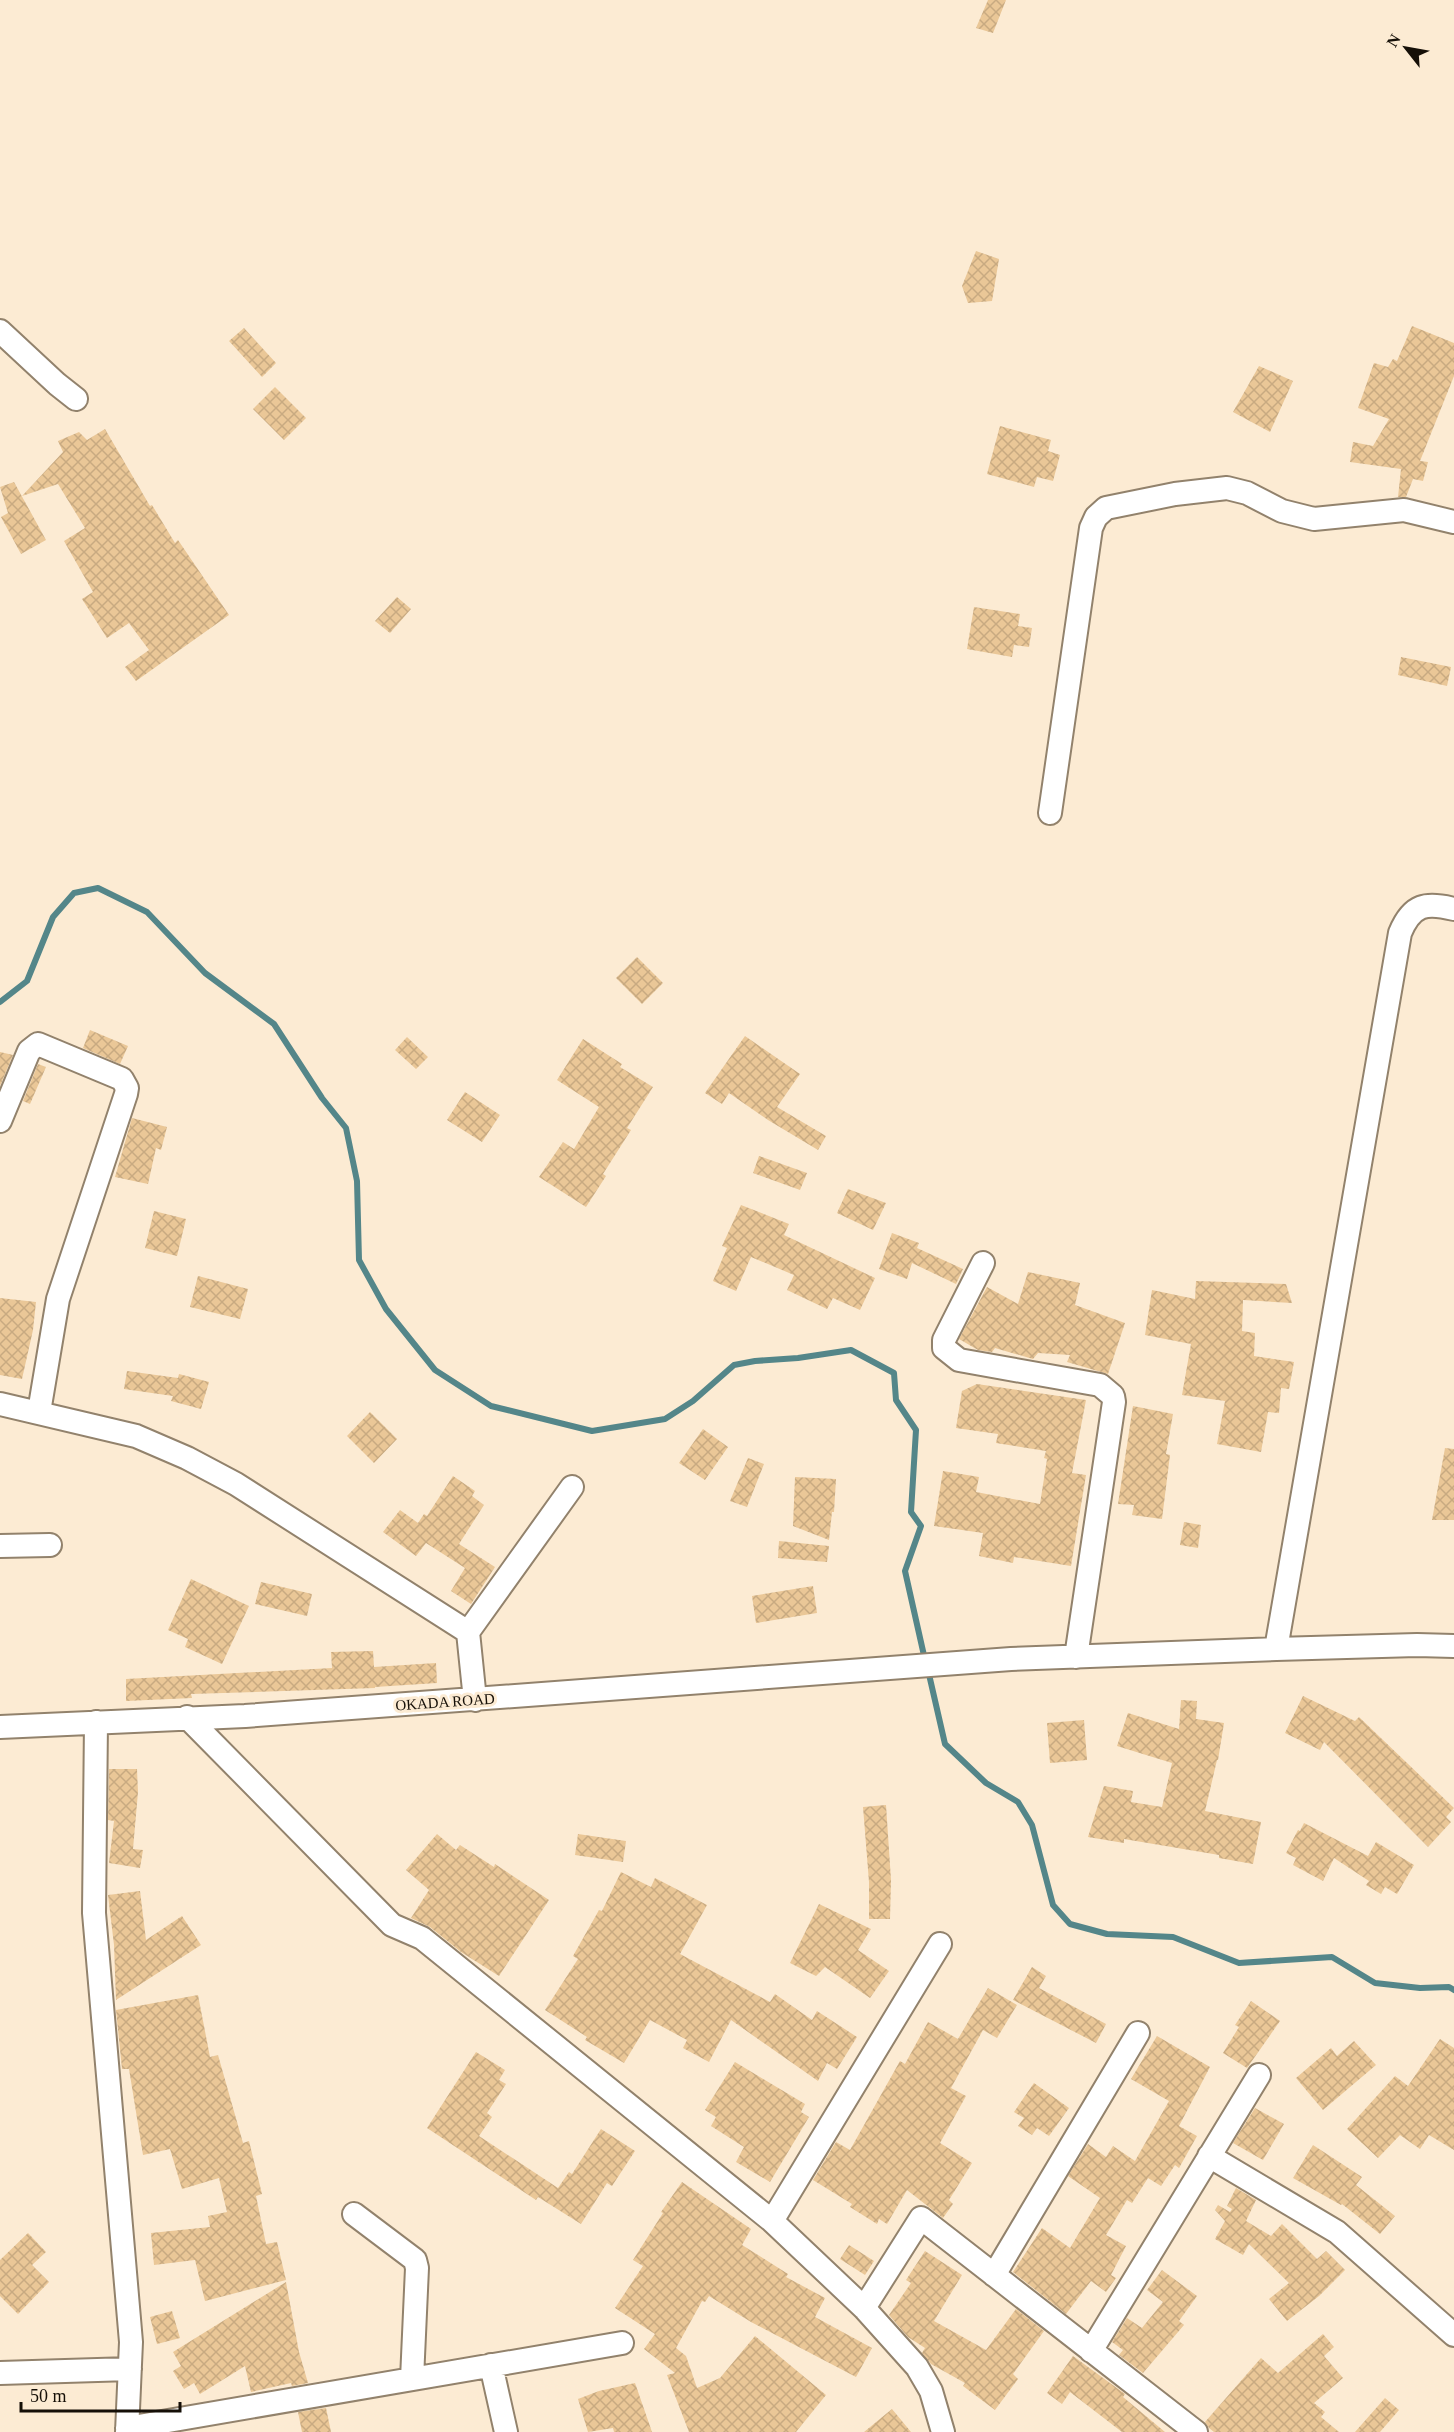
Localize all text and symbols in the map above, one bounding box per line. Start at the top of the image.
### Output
north arrow [1376,18,1436,78]
text: N [1383,31,1404,50]
street label: OKADA ROAD [395,1691,495,1713]
scale bar [21,2375,180,2413]
text: 50 m [30,2386,67,2406]

